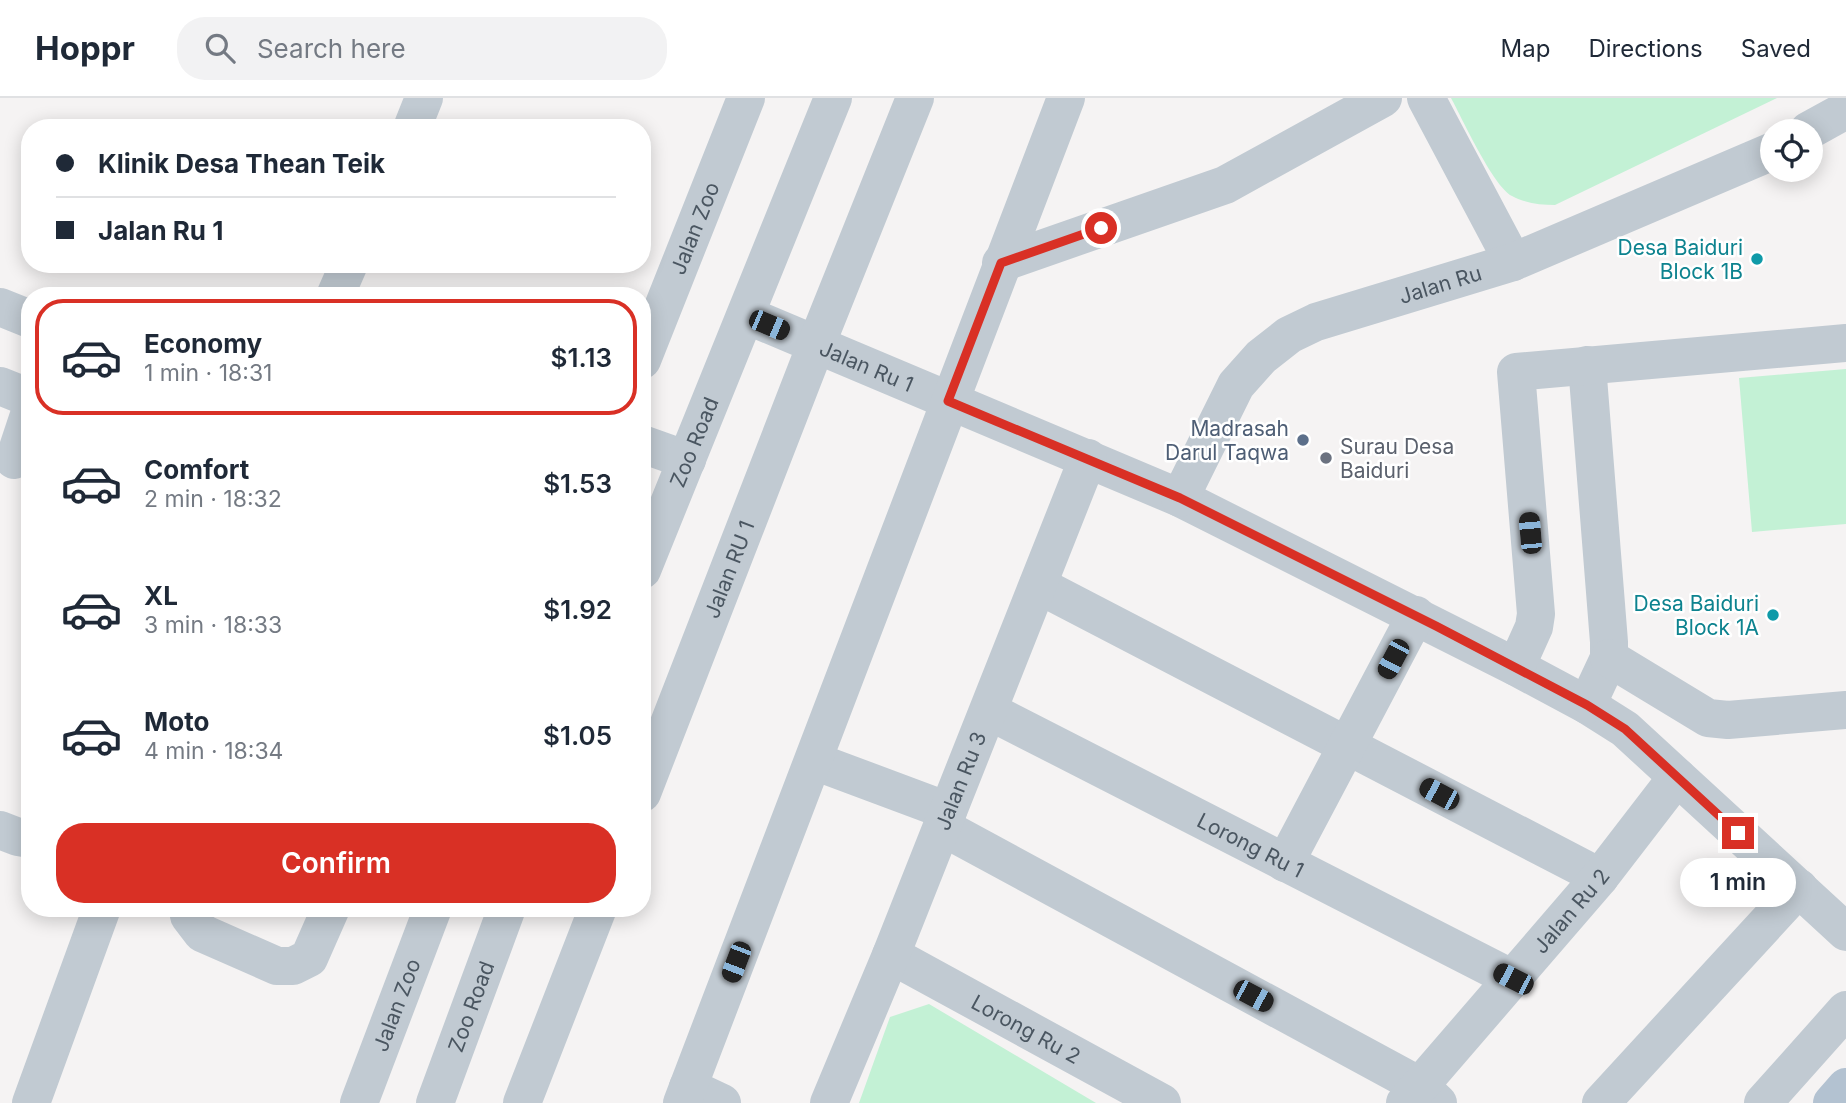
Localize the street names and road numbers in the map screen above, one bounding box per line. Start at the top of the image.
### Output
street label: Jalan Zoo [665,178,724,278]
street label: Jalan Ru [1396,260,1484,309]
street label: Jalan Ru 1 [816,335,917,397]
street label: Zoo Road [664,393,723,491]
street label: Jalan RU 1 [699,517,759,622]
street label: Jalan Ru 3 [929,728,991,834]
street label: Lorong Ru 1 [1193,807,1308,882]
street label: Jalan Ru 2 [1528,864,1614,958]
street label: Jalan Zoo [367,955,425,1055]
street label: Zoo Road [443,957,499,1055]
street label: Lorong Ru 2 [967,989,1085,1069]

